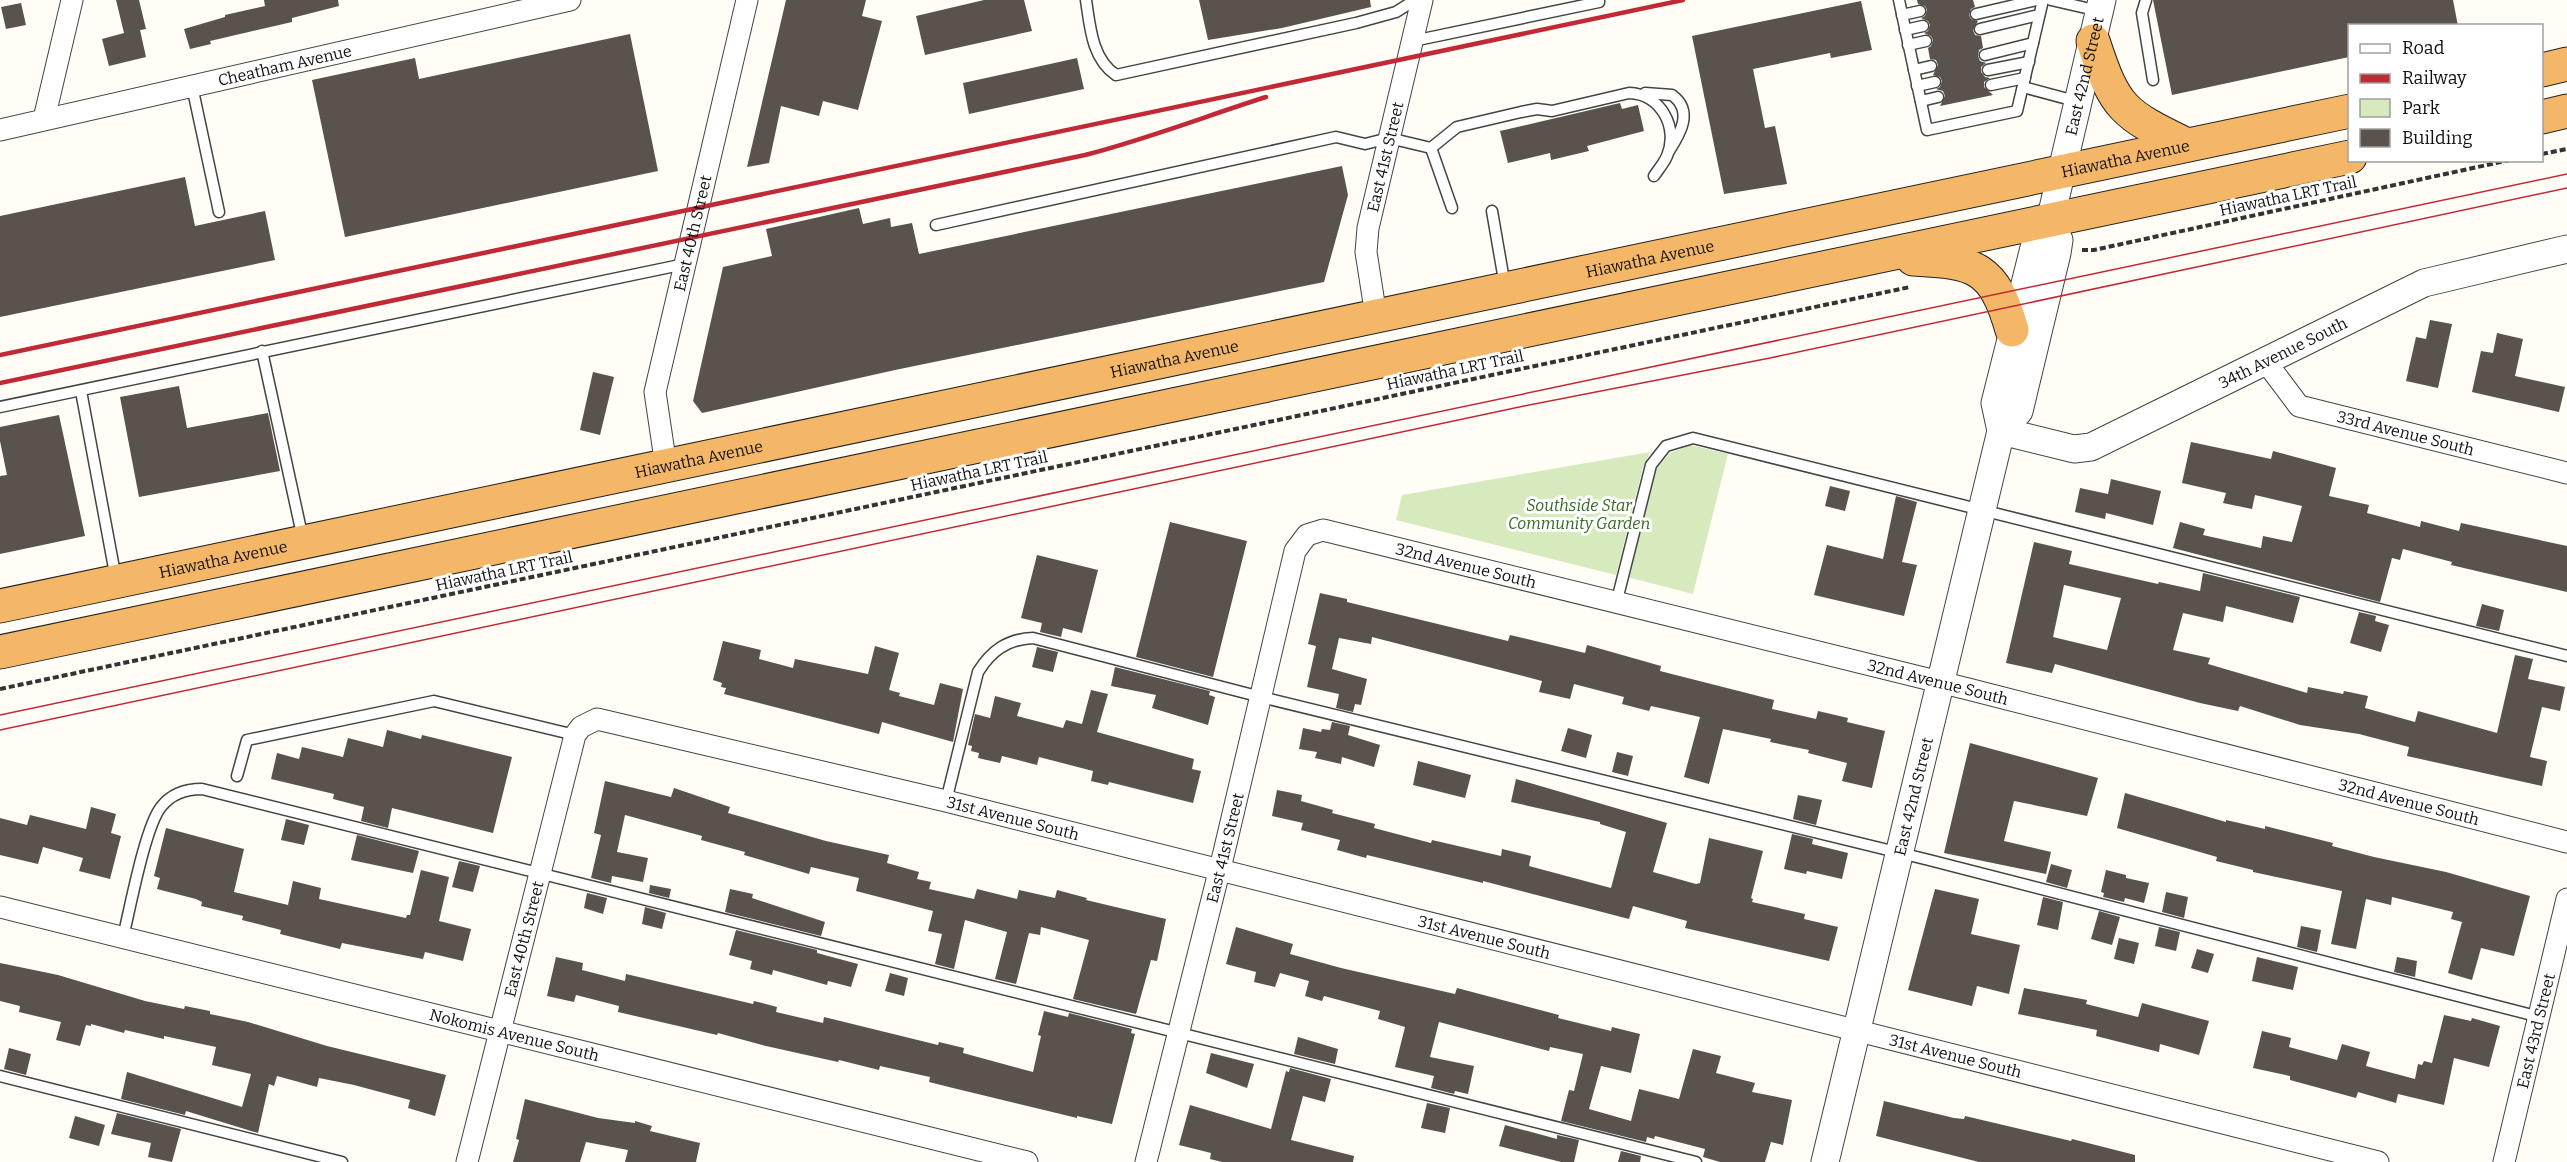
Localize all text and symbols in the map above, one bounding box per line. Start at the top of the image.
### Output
street label: East 42nd Street [2061,15,2107,137]
legend [2348,24,2543,162]
text: Road [2402,37,2445,59]
street label: Cheatham Avenue [216,41,353,90]
text: Railway [2402,67,2467,89]
text: Park [2402,97,2441,119]
street label: East 41st Street [1363,100,1407,214]
text: Building [2402,127,2473,149]
street label: Hiawatha Avenue [2059,136,2191,181]
street label: Hiawatha LRT Trail [2218,172,2359,220]
street label: East 40th Street [669,173,715,293]
street label: Hiawatha Avenue [1584,236,1716,281]
street label: 34th Avenue South [2215,313,2350,392]
street label: Hiawatha Avenue [1108,336,1240,381]
street label: Hiawatha LRT Trail [1385,346,1526,394]
street label: 33rd Avenue South [2335,406,2476,459]
street label: Hiawatha Avenue [633,436,765,482]
street label: Hiawatha LRT Trail [909,447,1050,495]
park label: Southside Star Community Garden [1508,496,1650,533]
street label: Hiawatha Avenue [157,536,289,582]
street label: 32nd Avenue South [1394,539,1538,592]
street label: Hiawatha LRT Trail [434,547,575,595]
street label: 32nd Avenue South [1866,655,2010,708]
street label: East 42nd Street [1890,735,1936,858]
street label: 32nd Avenue South [2337,775,2481,829]
street label: East 41st Street [1202,790,1247,905]
street label: 31st Avenue South [945,792,1081,844]
street label: East 40th Street [500,879,547,999]
street label: 31st Avenue South [1416,911,1553,963]
street label: East 43rd Street [2512,971,2558,1090]
street label: Nokomis Avenue South [428,1005,601,1065]
street label: 31st Avenue South [1887,1030,2024,1081]

